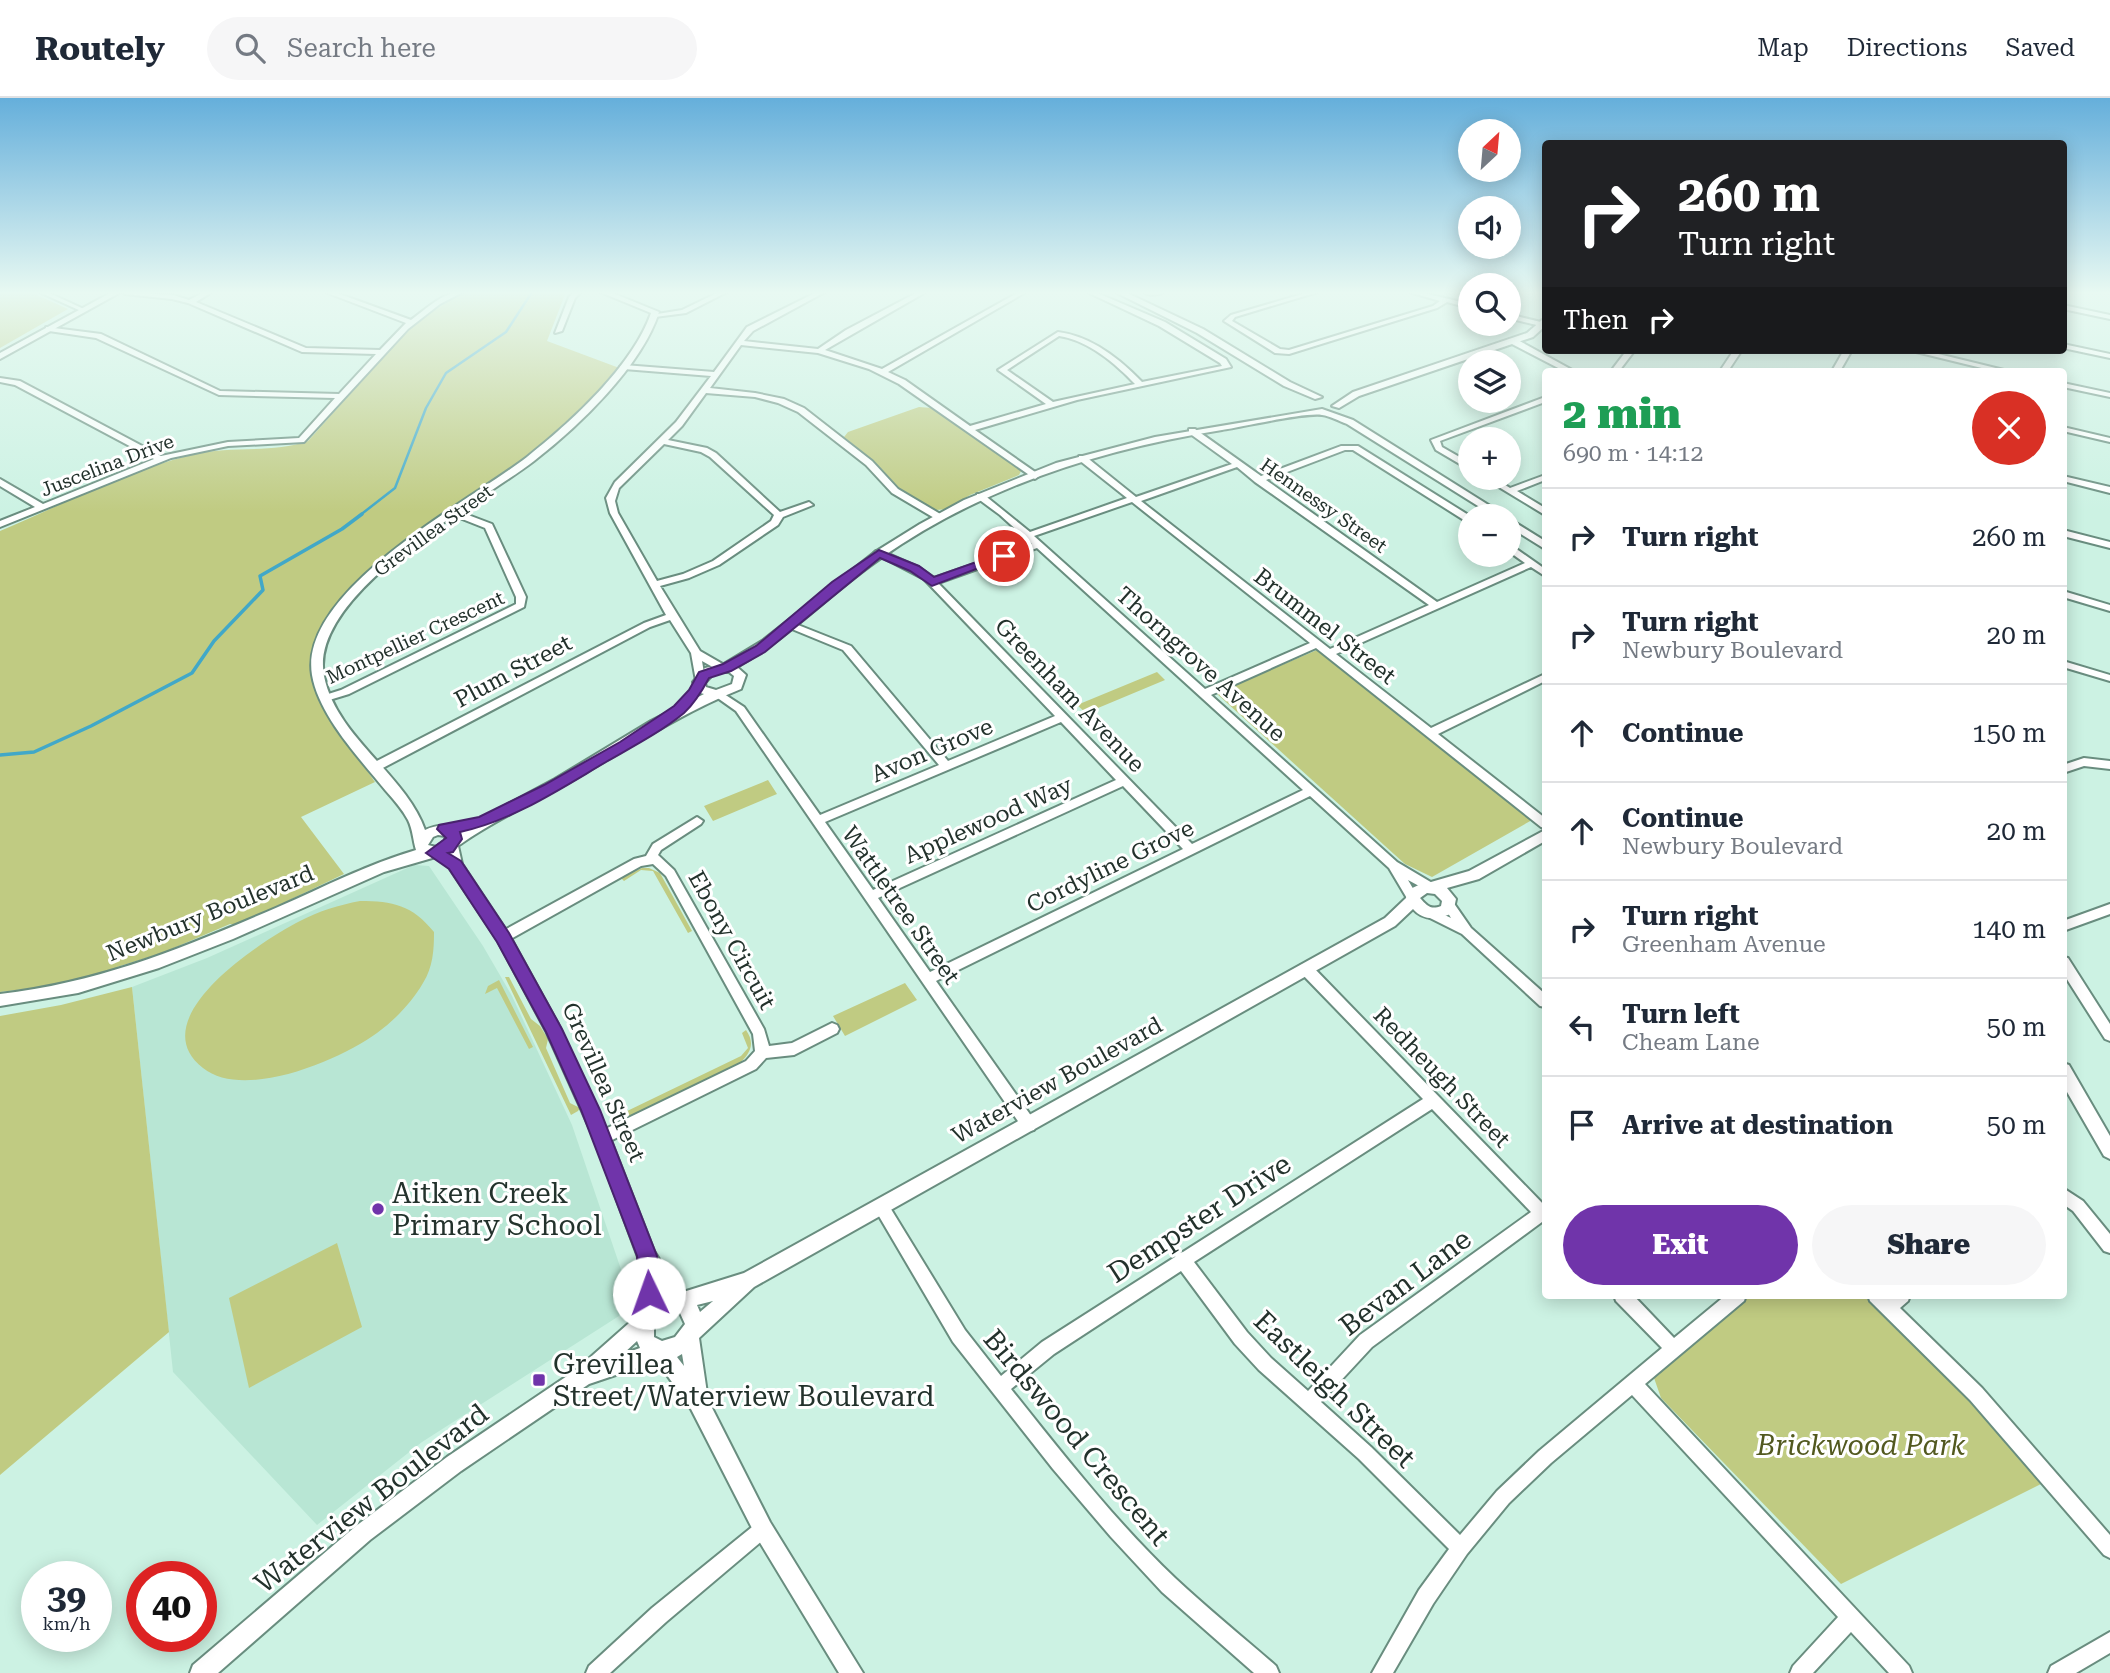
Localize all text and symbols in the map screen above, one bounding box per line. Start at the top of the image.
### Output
search box [207,17,697,80]
text: Routely [35,29,165,68]
icon: search [231,29,269,67]
text: Search here [287,33,436,63]
text: Map [1757,34,1809,62]
text: Directions [1847,34,1967,62]
text: Saved [2005,34,2075,62]
north arrow [1458,119,1521,182]
map controls [1458,119,1521,567]
text: 260 m [1678,166,1820,223]
icon: right [1563,168,1654,259]
button: sound [1458,196,1521,259]
text: Turn right [1678,225,1835,263]
button: search [1458,273,1521,336]
icon: right [1642,301,1680,339]
text: Then [1563,305,1628,335]
button: layers [1458,350,1521,413]
text: 2 min [1563,389,1681,438]
button: close [1972,391,2046,465]
button: + [1458,427,1521,490]
street label: Juscelina Drive [37,429,177,501]
text: 690 m · 14:12 [1563,440,1703,467]
street label: Hennessy Street [1256,453,1391,558]
street label: Grevillea Street [369,480,497,581]
button: − [1458,504,1521,567]
icon: right [1563,518,1601,556]
text: Turn right [1622,522,1758,552]
text: 260 m [1972,522,2046,552]
pin [974,526,1034,586]
icon: arrive [985,537,1023,575]
street label: Brummel Street [1248,563,1401,690]
street label: Thorngrove Avenue [1110,581,1291,747]
street label: Montpellier Crescent [323,586,508,689]
text: Turn right [1622,607,1758,637]
street label: Greenham Avenue [989,613,1150,778]
icon: right [1563,616,1601,654]
text: 20 m [1987,620,2046,650]
street label: Plum Street [450,629,577,714]
text: Newbury Boulevard [1622,637,1843,664]
street label: Avon Grove [867,713,997,788]
icon: ahead [1563,714,1601,752]
text: Continue [1622,718,1744,748]
text: 150 m [1972,718,2046,748]
street label: Applewood Way [900,771,1077,870]
text: Continue [1622,803,1744,833]
icon: ahead [1563,812,1601,850]
street label: Cordyline Grove [1022,814,1198,919]
text: 20 m [1987,816,2046,846]
street label: Wattletree Street [836,821,965,990]
text: Newbury Boulevard [1622,833,1843,860]
street label: Newbury Boulevard [103,859,318,967]
street label: Ebony Circuit [682,866,781,1015]
text: Turn right [1622,901,1758,931]
icon: right [1563,910,1601,948]
text: 140 m [1972,914,2046,944]
text: Greenham Avenue [1622,931,1826,958]
street label: Grevillea Street [556,998,651,1166]
text: Turn left [1622,999,1740,1029]
street label: Redheugh Street [1368,1002,1516,1153]
icon: left [1563,1008,1601,1046]
street label: Waterview Boulevard [947,1011,1167,1149]
text: 50 m [1987,1012,2046,1042]
text: Cheam Lane [1622,1029,1760,1056]
icon: arrive [1563,1106,1601,1144]
text: Arrive at destination [1622,1110,1893,1140]
text: 50 m [1987,1110,2046,1140]
street label: Dempster Drive [1102,1147,1297,1290]
place label: Aitken Creek Primary School [392,1177,602,1242]
marker: Aitken Creek Primary School [370,1201,386,1217]
button: Exit [1563,1205,1798,1285]
button: Share [1812,1205,2046,1285]
street label: Bevan Lane [1333,1222,1478,1343]
position arrow [612,1256,686,1330]
street label: Eastleigh Street [1247,1304,1422,1475]
street label: Birdswood Crescent [977,1323,1177,1552]
place label: Grevillea Street/Waterview Boulevard [553,1348,935,1413]
marker: Grevillea Street/Waterview Boulevard [531,1372,547,1388]
street label: Waterview Boulevard [248,1397,495,1600]
park label: Brickwood Park [1755,1429,1966,1462]
speed limit sign: 40 [126,1561,217,1652]
text: 39 [47,1577,86,1618]
text: km/h [42,1613,91,1634]

